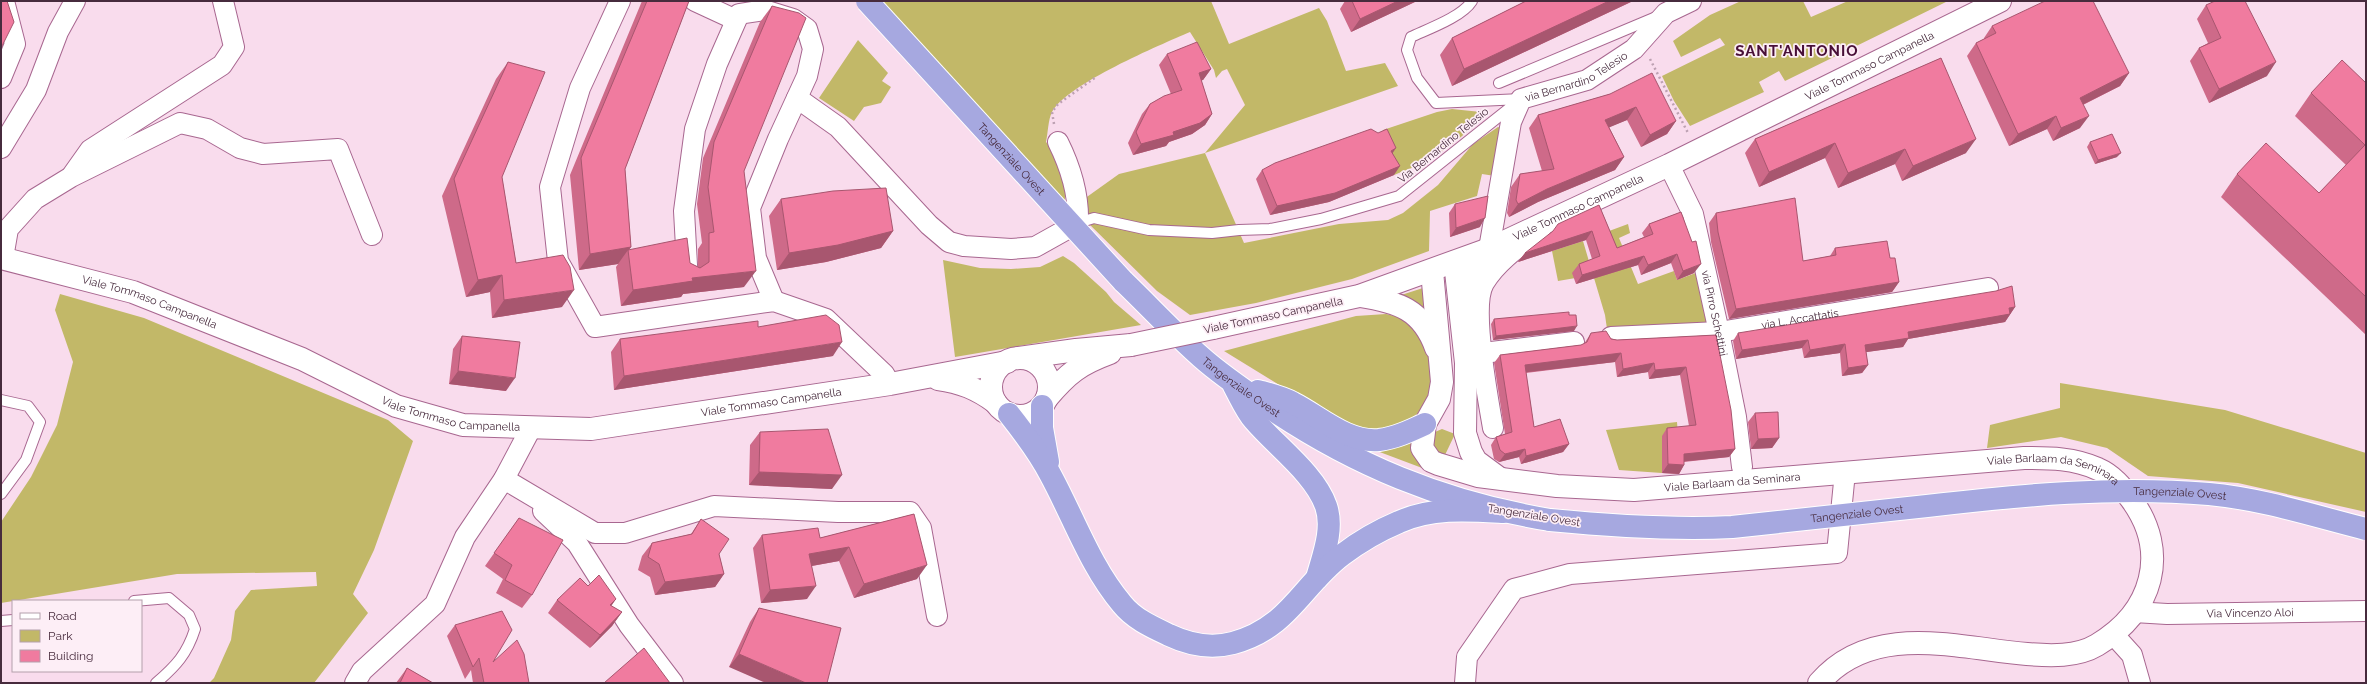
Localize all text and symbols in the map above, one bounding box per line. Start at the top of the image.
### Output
street label: Viale Tommaso Campanella [1803,29,1936,104]
district label: SANT'ANTONIO [1735,42,1859,60]
street label: via Bernardino Telesio [1524,49,1630,105]
street label: Via Bernardino Telesio [1395,105,1492,186]
street label: Tangenziale Ovest [975,120,1047,198]
street label: Viale Tommaso Campanella [1511,172,1645,244]
street label: via Pirro Schettini [1699,269,1730,357]
street label: Viale Tommaso Campanella [81,273,219,332]
street label: Viale Tommaso Campanella [1202,294,1344,337]
street label: via L. Accattatis [1760,307,1839,332]
street label: Tangenziale Ovest [1199,355,1283,420]
street label: Viale Tommaso Campanella [700,385,842,419]
street label: Viale Tommaso Campanella [379,394,520,434]
street label: Viale Barlaam da Seminara [1986,452,2122,488]
street label: Viale Barlaam da Seminara [1663,470,1801,495]
street label: Tangenziale Ovest [2133,485,2227,503]
street label: Tangenziale Ovest [1487,502,1581,529]
street label: Tangenziale Ovest [1810,503,1904,525]
legend [12,600,142,672]
street label: Via Vincenzo Aloi [2206,606,2294,620]
text: Road [48,609,77,623]
text: Park [48,629,73,643]
text: Building [48,649,94,663]

